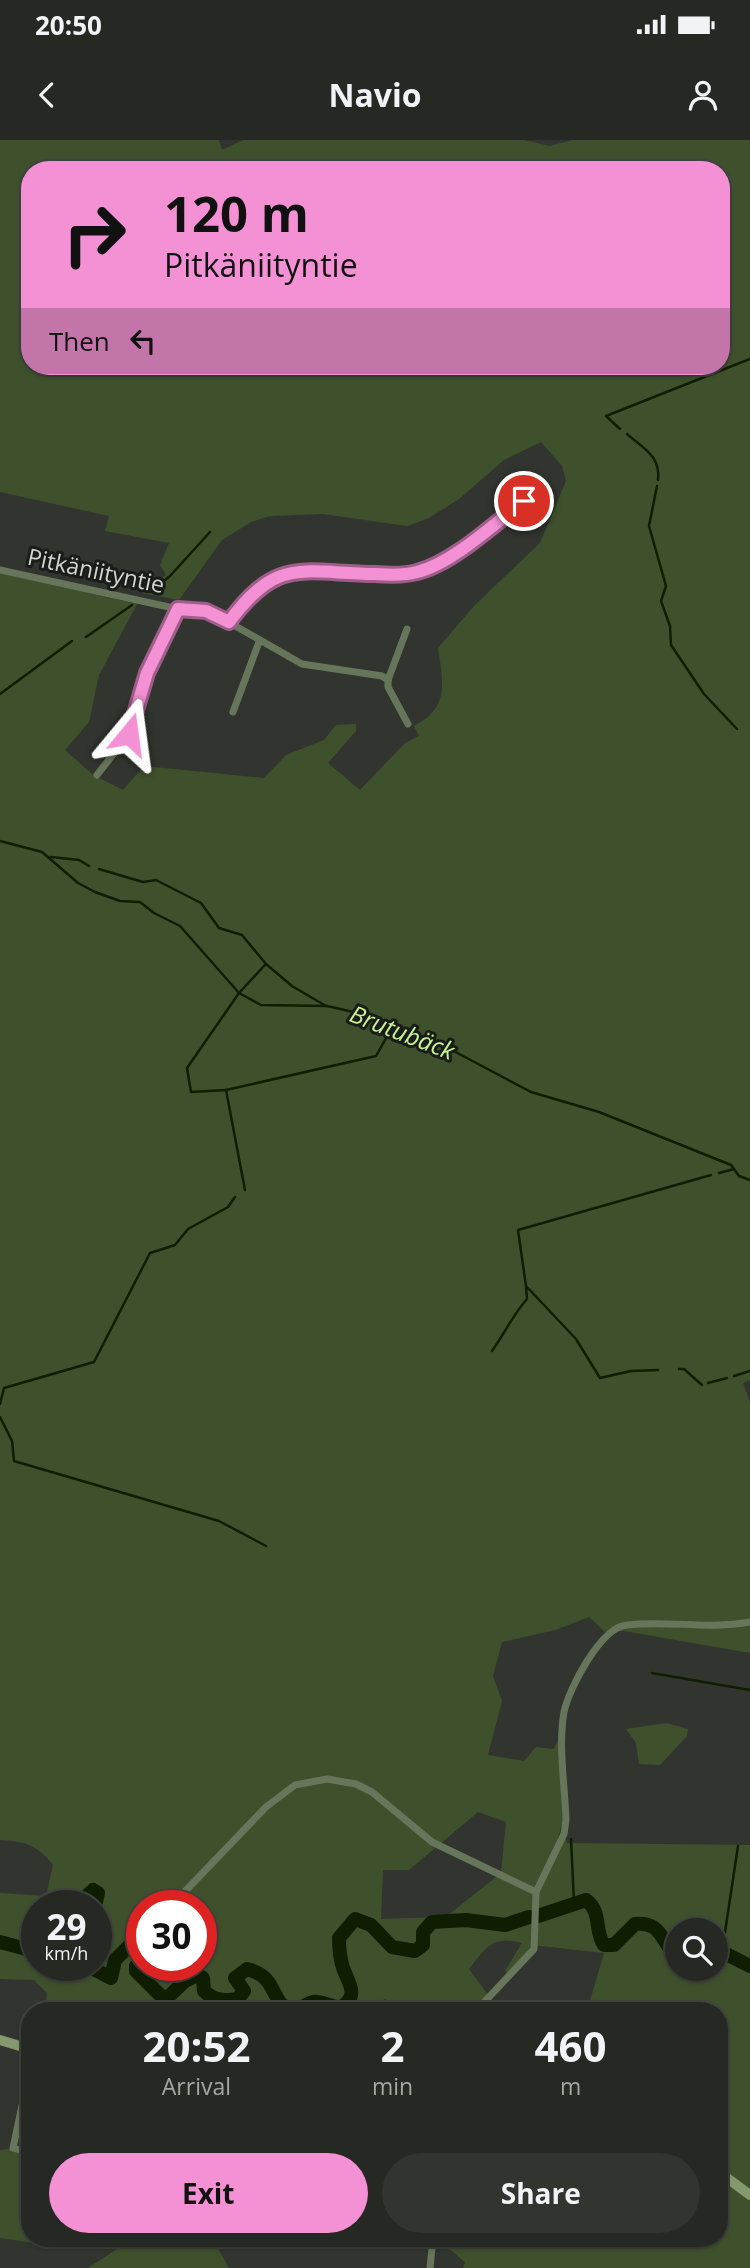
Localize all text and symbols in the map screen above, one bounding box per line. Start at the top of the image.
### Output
text: 20:50 [35,7,102,43]
text: Navio [328,73,422,116]
icon: back [28,76,66,114]
icon: person [684,76,722,114]
text: 120 m [164,180,309,246]
icon: right [49,189,140,280]
text: Pitkäniityntie [164,243,358,286]
icon: left [124,322,162,360]
text: Then [49,323,110,359]
pin [494,471,554,531]
icon: arrive [505,482,543,520]
street label: Pitkäniityntie [25,540,168,600]
position arrow [92,697,166,771]
water label: Brutubäck [346,997,461,1067]
speed limit sign: 30 [126,1890,217,1981]
text: 29 [46,1903,87,1950]
map controls [665,1918,728,1981]
button: search [665,1918,728,1981]
text: km/h [45,1941,88,1965]
text: 20:52 [142,2017,250,2074]
text: 2 [380,2017,405,2074]
text: 460 [535,2017,607,2074]
text: Arrival [162,2070,231,2102]
text: min [372,2070,413,2102]
text: m [560,2070,581,2102]
button: Exit [49,2153,368,2233]
button: Share [382,2153,700,2233]

